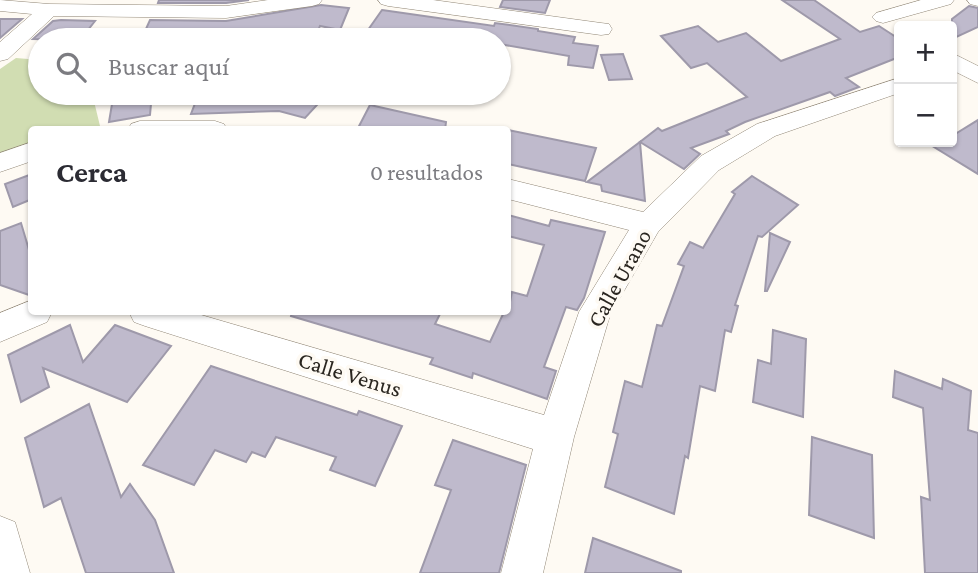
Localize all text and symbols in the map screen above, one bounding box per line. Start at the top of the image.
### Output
map controls [894,21,957,147]
button: + [894,21,957,84]
search box [28,28,511,105]
icon: search [52,48,90,86]
text: Buscar aquí [108,52,229,81]
button: − [894,84,957,147]
text: Cerca [56,155,127,188]
text: 0 resultados [370,159,483,185]
street label: Calle Urano [582,225,656,331]
street label: Calle Venus [295,346,405,402]

